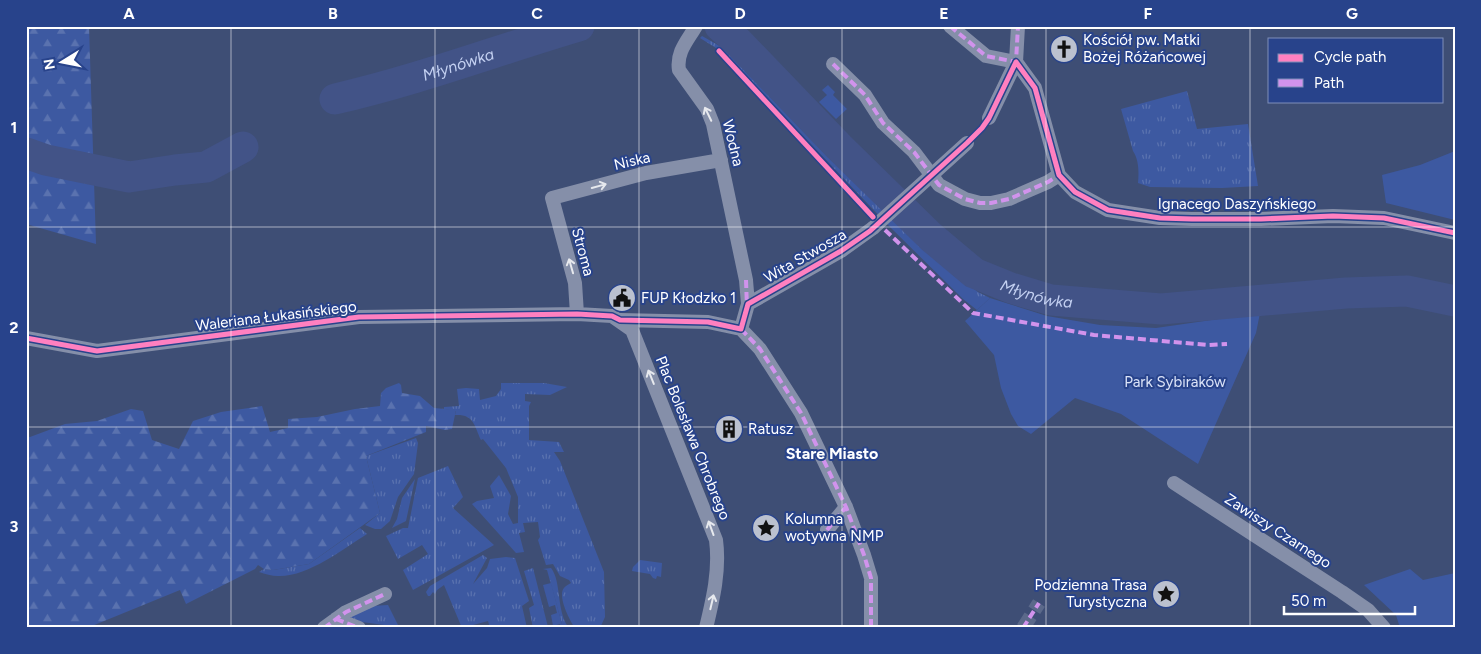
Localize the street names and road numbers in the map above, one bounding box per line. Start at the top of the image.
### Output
street label: Wodna [719,118,747,168]
street label: Niska [612,148,652,174]
street label: Ignacego Daszyńskiego [1158,195,1317,213]
street label: Wita Stwosza [761,225,849,287]
street label: Stroma [568,226,598,278]
street label: Waleriana Łukasińskiego [194,297,358,335]
street label: Plac Bolesława Chrobrego [652,353,734,523]
street label: Zawiszy Czarnego [1221,490,1335,572]

